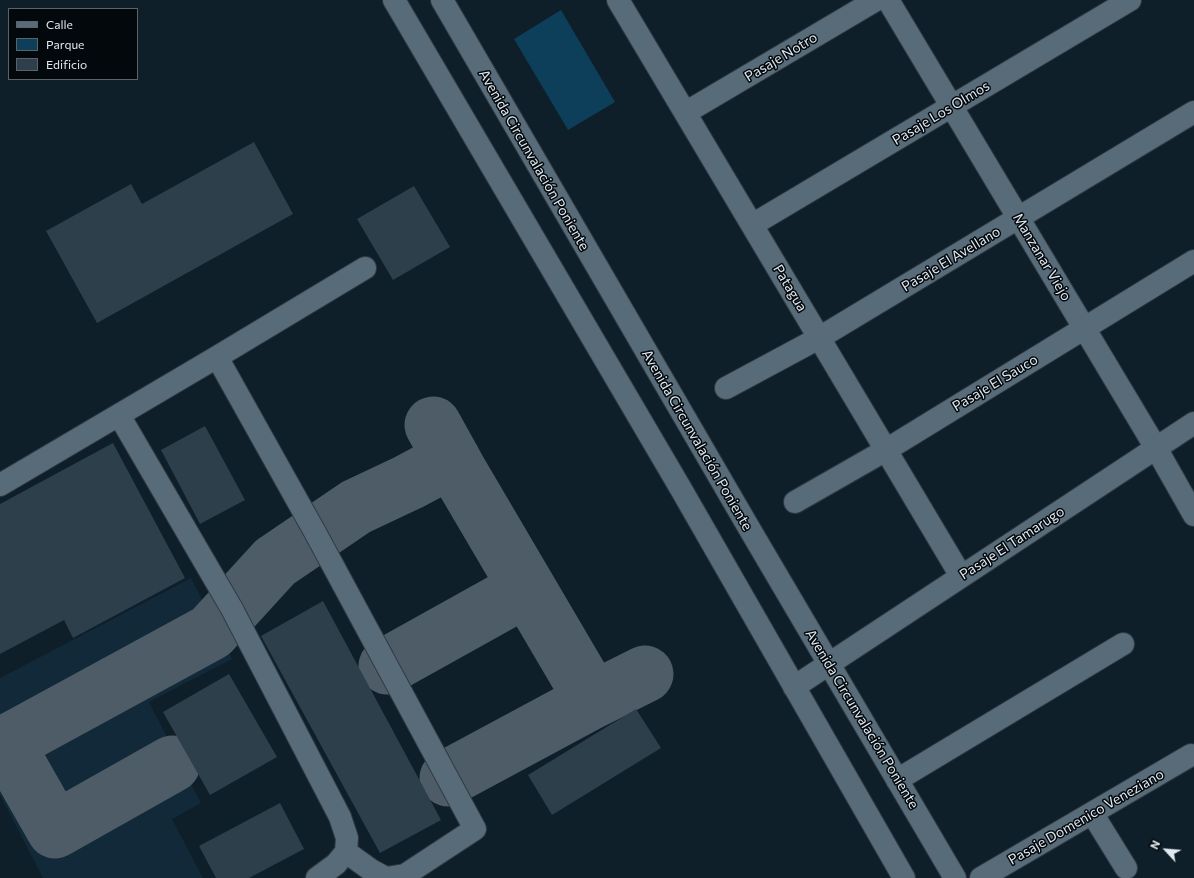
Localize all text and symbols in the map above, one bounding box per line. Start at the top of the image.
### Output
legend [8,8,138,80]
text: Calle [46,17,73,31]
street label: Pasaje Notro [742,29,820,85]
text: Parque [46,37,84,51]
text: Edificio [46,57,87,71]
street label: Avenida Circunvalación Poniente [475,67,593,253]
street label: Pasaje Los Olmos [889,77,993,149]
street label: Manzanar Viejo [1009,210,1075,304]
street label: Pasaje El Avellano [899,223,1003,295]
street label: Patagua [769,261,811,315]
street label: Avenida Circunvalación Poniente [638,347,756,533]
street label: Pasaje El Sauco [949,351,1041,415]
street label: Pasaje El Tamarugo [956,503,1068,583]
street label: Avenida Circunvalación Poniente [802,626,922,812]
street label: Pasaje Domenico Veneziano [1005,765,1167,869]
north arrow [1146,830,1186,870]
text: N [1147,838,1162,851]

